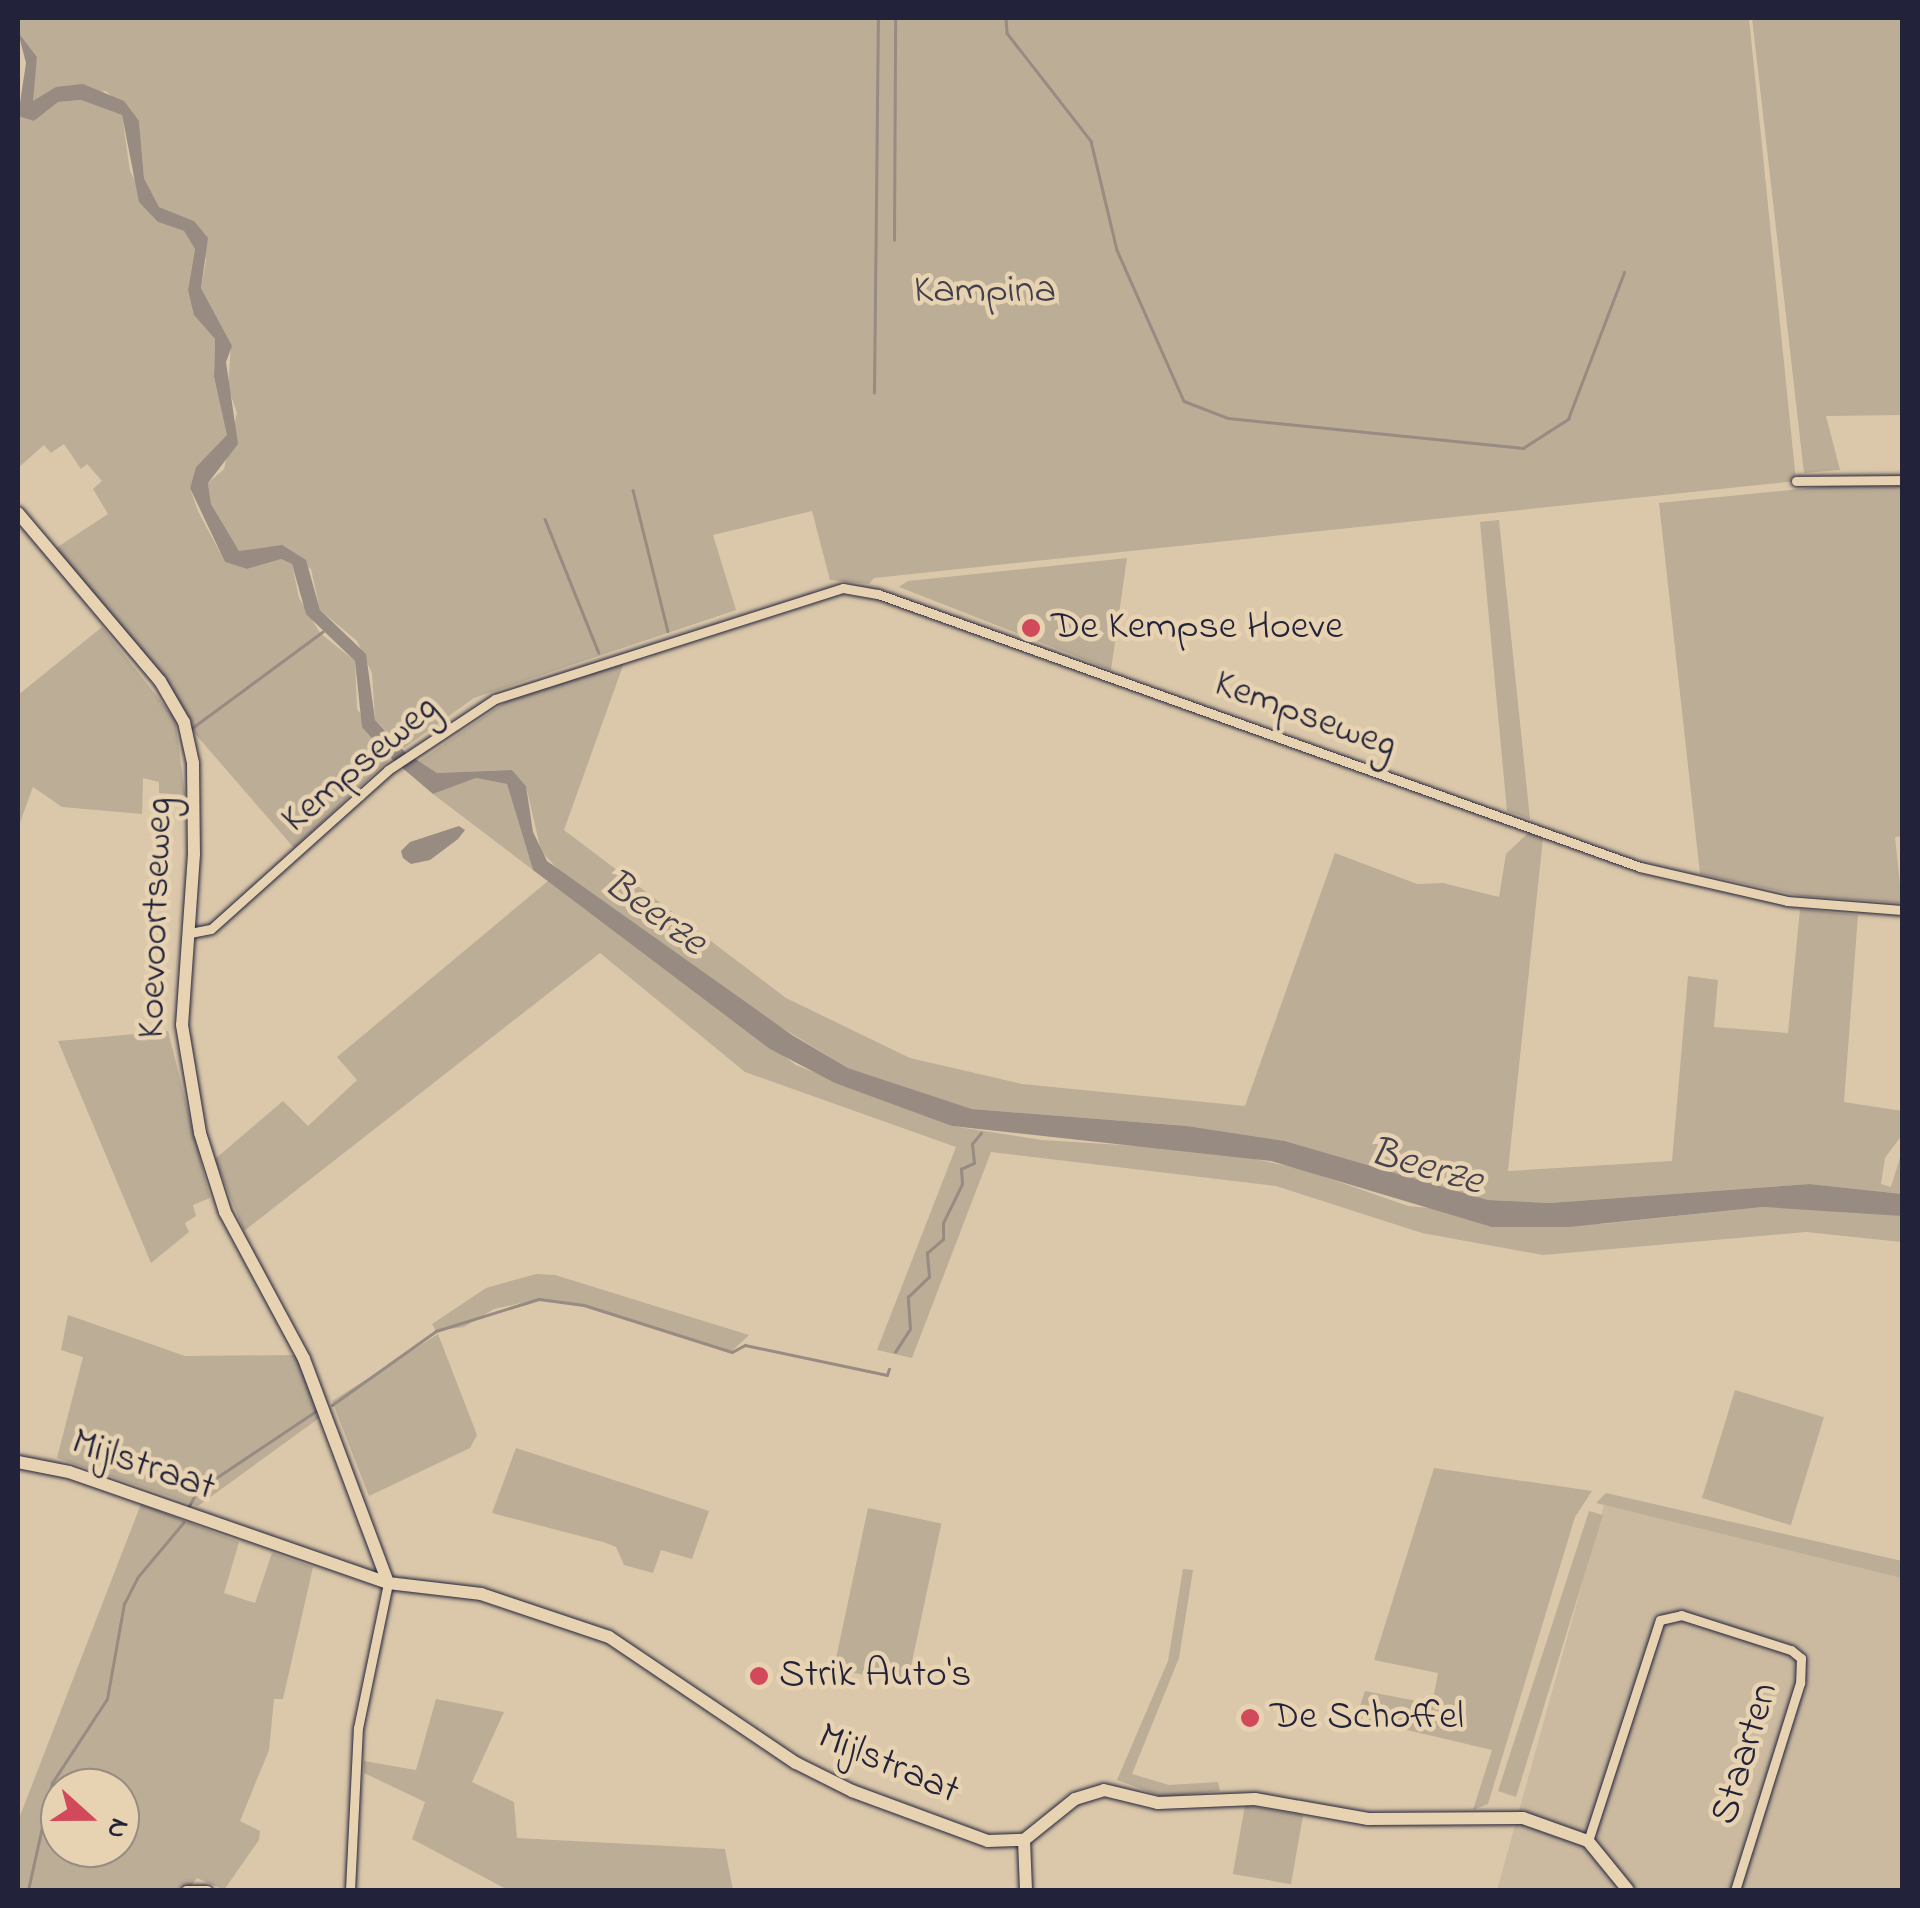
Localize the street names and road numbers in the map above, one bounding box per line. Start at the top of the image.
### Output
street label: Kempseweg [1207,661,1403,771]
street label: Kempseweg [273,685,449,845]
street label: Koevoortseweg [129,797,185,1039]
street label: Mijlstraat [65,1419,221,1513]
street label: Staarten [1702,1677,1790,1831]
street label: Mijlstraat [810,1714,966,1816]

